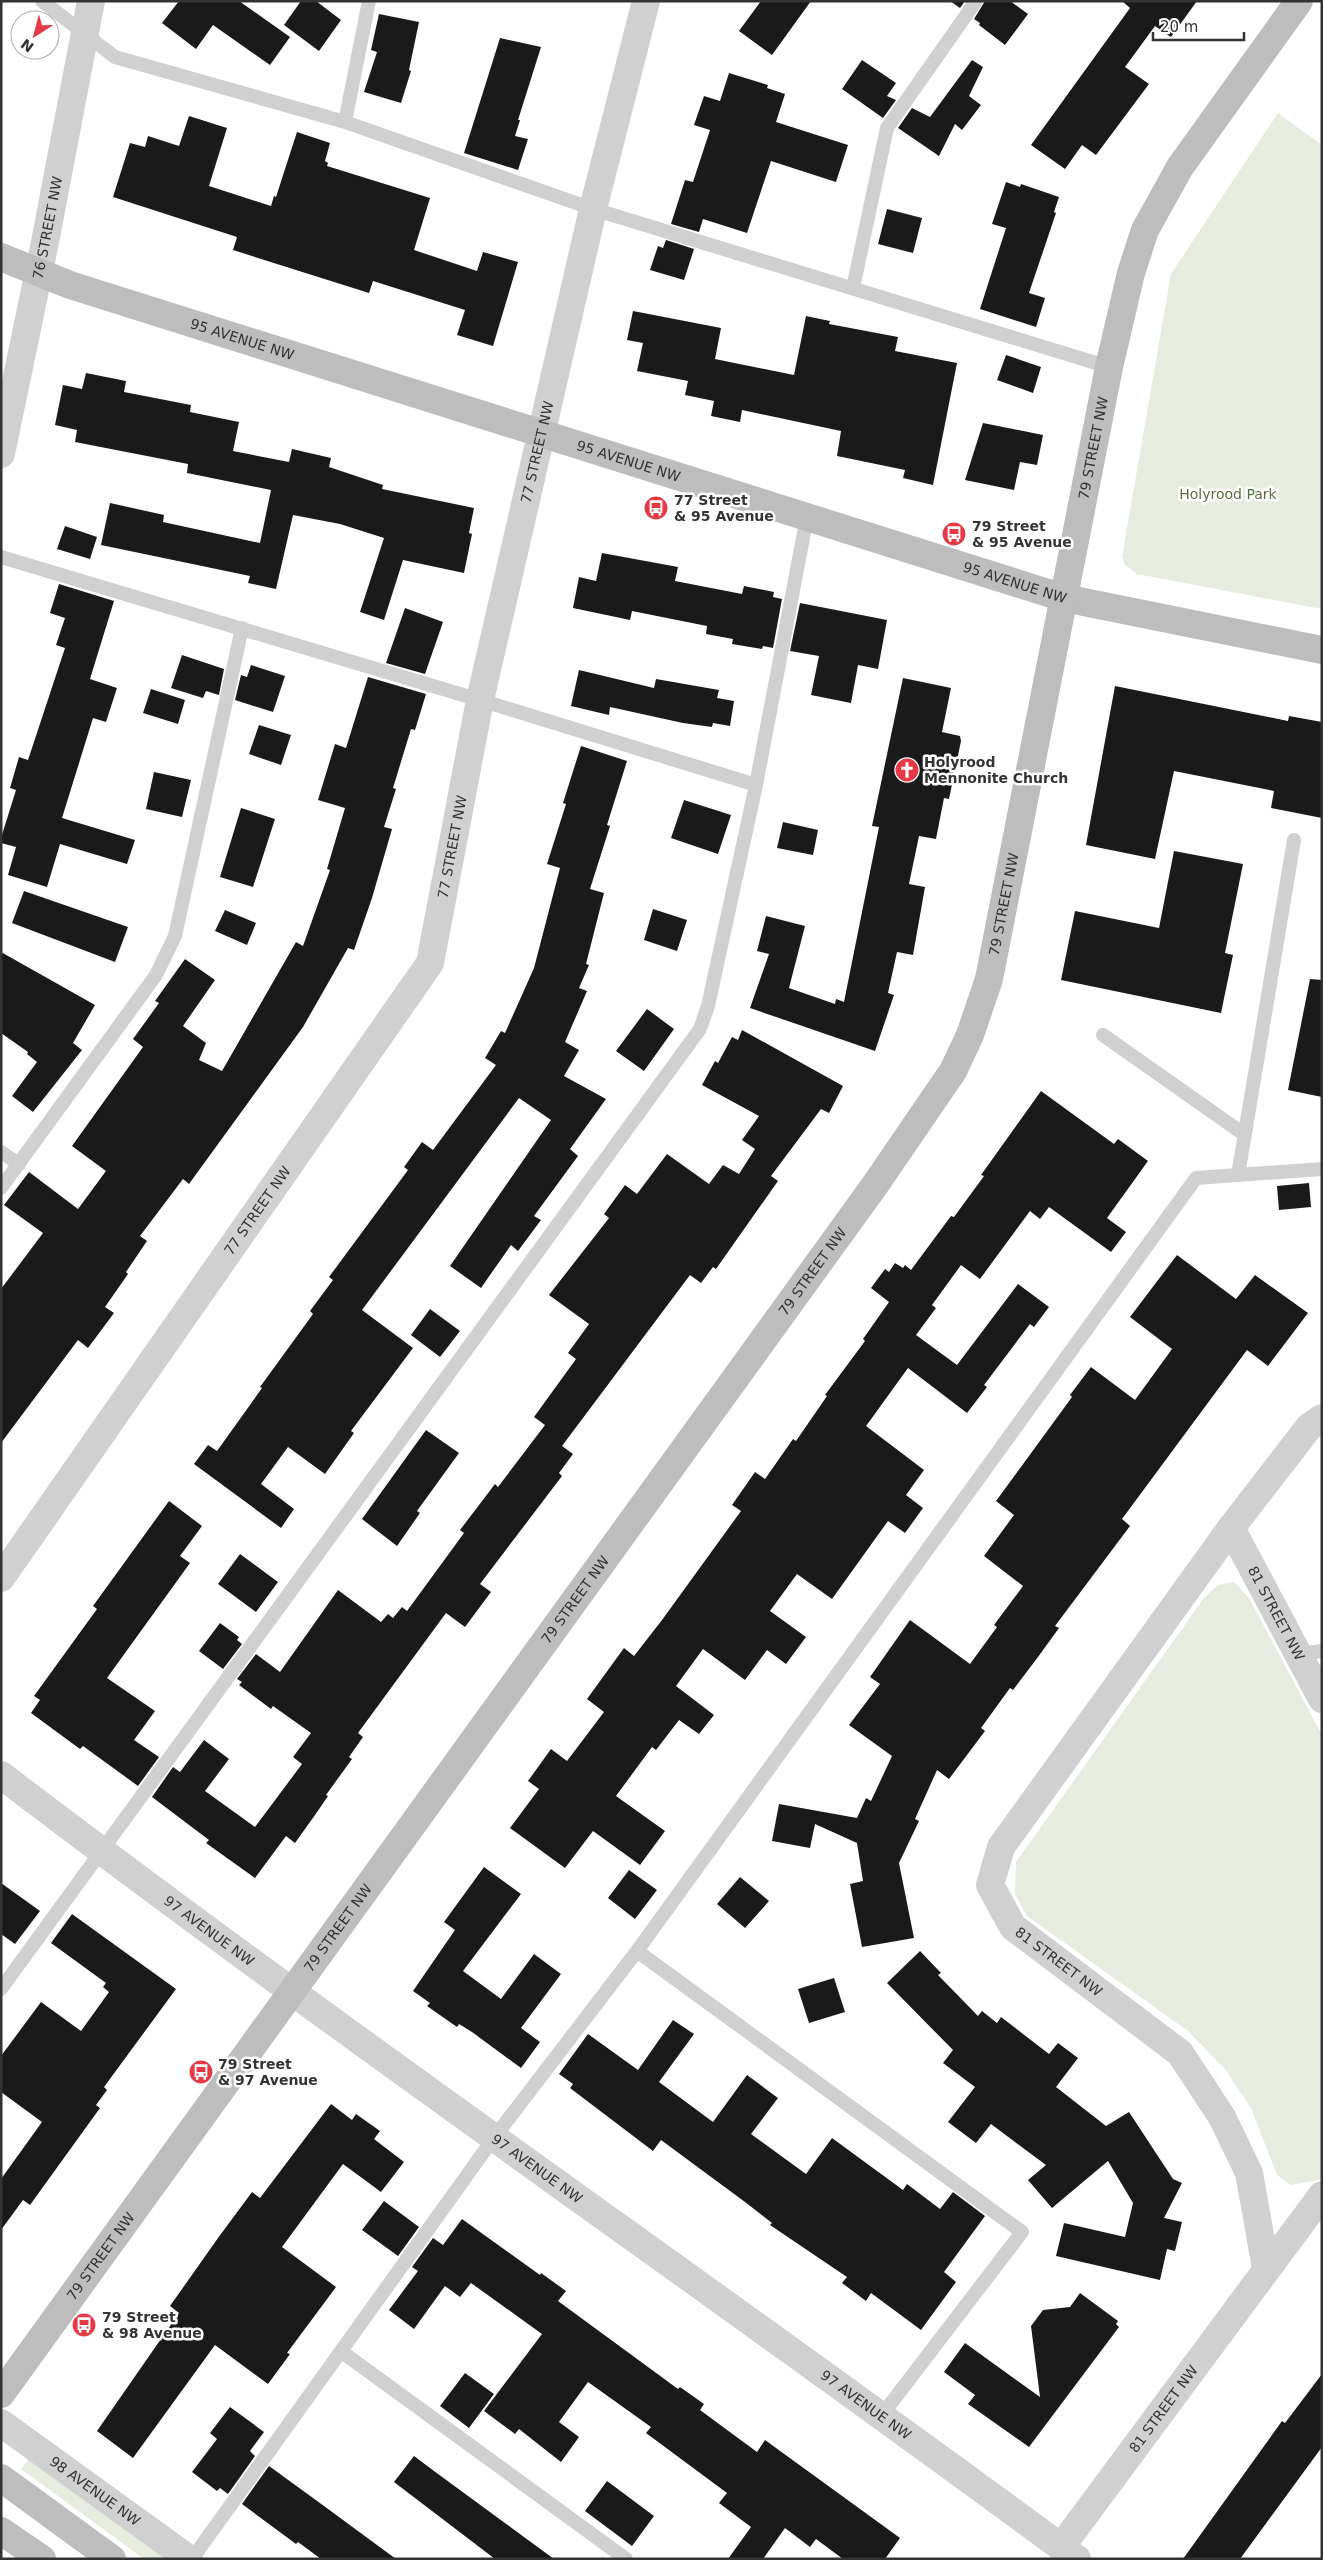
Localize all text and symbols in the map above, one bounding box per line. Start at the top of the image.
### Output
north arrow [10,10,60,60]
scale bar [1153,10,1244,42]
text: 20 m [1160,18,1198,36]
text: N [18,36,37,55]
street label: 76 STREET NW [29,175,65,281]
street label: 95 AVENUE NW [188,315,296,363]
street label: 79 STREET NW [1075,395,1111,501]
street label: 77 STREET NW [518,399,557,505]
street label: 95 AVENUE NW [575,437,682,485]
park label: Holyrood Park [1179,486,1278,502]
place label: 77 Street & 95 Avenue [674,492,774,524]
bus stop icon: 77 Street & 95 Avenue [643,495,669,521]
place label: 79 Street & 95 Avenue [972,518,1072,550]
bus stop icon: 79 Street & 95 Avenue [941,521,967,547]
street label: 95 AVENUE NW [961,559,1069,606]
place label: Holyrood Mennonite Church [924,754,1068,786]
church icon: Holyrood Mennonite Church [894,757,920,783]
street label: 77 STREET NW [434,794,470,900]
street label: 79 STREET NW [986,851,1022,957]
street label: 77 STREET NW [221,1163,294,1258]
street label: 79 STREET NW [775,1224,850,1319]
street label: 79 STREET NW [538,1553,612,1647]
street label: 81 STREET NW [1245,1563,1308,1663]
street label: 79 STREET NW [301,1881,375,1975]
street label: 97 AVENUE NW [161,1892,257,1969]
street label: 81 STREET NW [1012,1924,1105,1999]
place label: 79 Street & 97 Avenue [218,2056,318,2088]
bus stop icon: 79 Street & 97 Avenue [188,2059,214,2085]
street label: 97 AVENUE NW [489,2131,586,2207]
street label: 79 STREET NW [63,2209,138,2303]
place label: 79 Street & 98 Avenue [102,2309,202,2341]
bus stop icon: 79 Street & 98 Avenue [71,2312,97,2338]
street label: 81 STREET NW [1126,2362,1201,2456]
street label: 97 AVENUE NW [818,2367,914,2443]
street label: 98 AVENUE NW [47,2453,143,2529]

